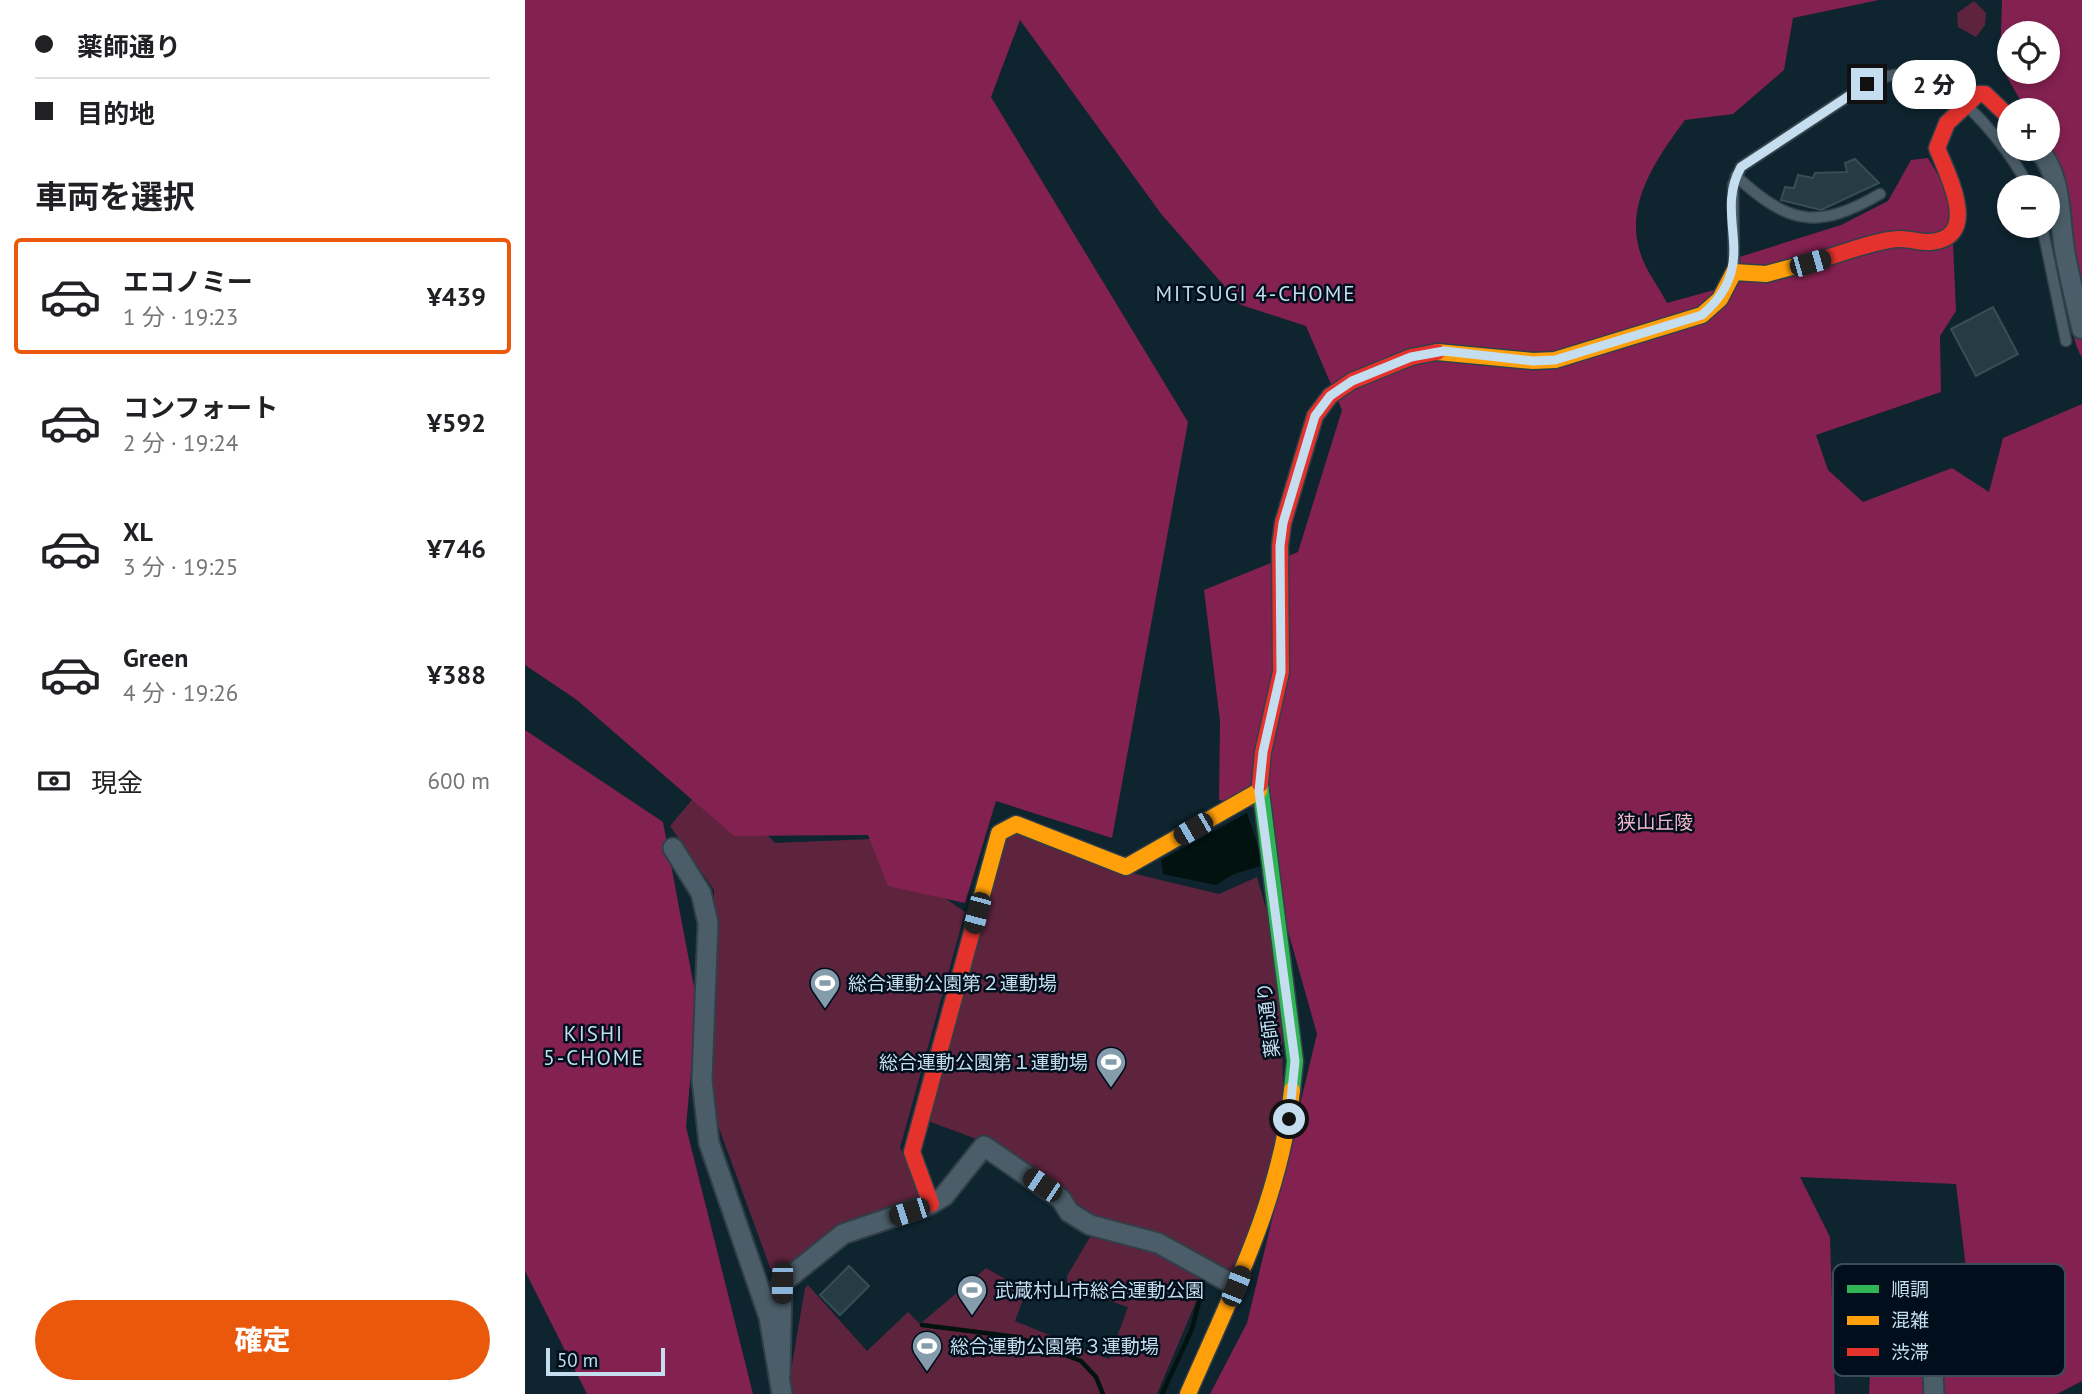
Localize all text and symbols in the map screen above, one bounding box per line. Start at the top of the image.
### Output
map controls [1997,21,2060,238]
button: locate [1997,21,2060,84]
text: 薬師通り [77,30,181,63]
callout: 2 分 [1891,60,1975,108]
route end [1851,68,1883,100]
text: 2 分 [1913,70,1955,99]
text: 目的地 [77,97,155,130]
button: + [1997,98,2060,161]
text: 車両を選択 [35,175,195,217]
button: − [1997,175,2060,238]
car [1787,247,1834,279]
icon: car [39,265,102,328]
text: エコノミー [123,265,253,298]
text: ¥439 [427,280,486,313]
district label: MITSUGI 4-CHOME [1155,280,1357,307]
text: 1 分 · 19:23 [123,302,238,331]
icon: car [39,391,102,454]
text: コンフォート [123,391,278,424]
text: ¥592 [427,406,486,439]
text: 2 分 · 19:24 [123,428,238,457]
text: XL [123,515,153,548]
icon: car [39,517,102,580]
text: ¥746 [427,532,486,565]
text: 3 分 · 19:25 [123,552,238,581]
text: Green [123,641,188,674]
icon: car [39,643,102,706]
text: ¥388 [427,658,486,691]
text: 4 分 · 19:26 [123,678,238,707]
icon: cash [35,762,73,800]
text: 現金 [91,766,143,799]
text: 600 m [428,766,490,795]
car [1170,809,1217,849]
park label: 狭山丘陵 [1617,810,1693,834]
car [962,890,993,936]
sports icon: 総合運動公園第２運動場 [808,966,842,1010]
place label: 総合運動公園第２運動場 [848,971,1057,995]
street label: 薬師通り [1251,981,1285,1059]
district label: KISHI 5-CHOME [543,1020,645,1071]
sports icon: 総合運動公園第１運動場 [1094,1045,1128,1089]
place label: 総合運動公園第１運動場 [879,1050,1088,1074]
route start [1273,1103,1305,1135]
car [1019,1165,1066,1205]
car [886,1196,933,1228]
car [772,1262,793,1304]
car [1219,1263,1254,1309]
legend [1833,1264,2065,1376]
sports icon: 武蔵村山市総合運動公園 [955,1273,989,1317]
text: 順調 [1891,1277,1929,1301]
place label: 武蔵村山市総合運動公園 [995,1278,1204,1302]
button: 確定 [35,1300,490,1380]
text: 混雑 [1891,1308,1929,1332]
sports icon: 総合運動公園第３運動場 [910,1329,944,1373]
place label: 総合運動公園第３運動場 [950,1334,1159,1358]
text: 渋滞 [1891,1340,1929,1364]
scale bar [546,1345,665,1377]
text: 50 m [557,1348,598,1372]

